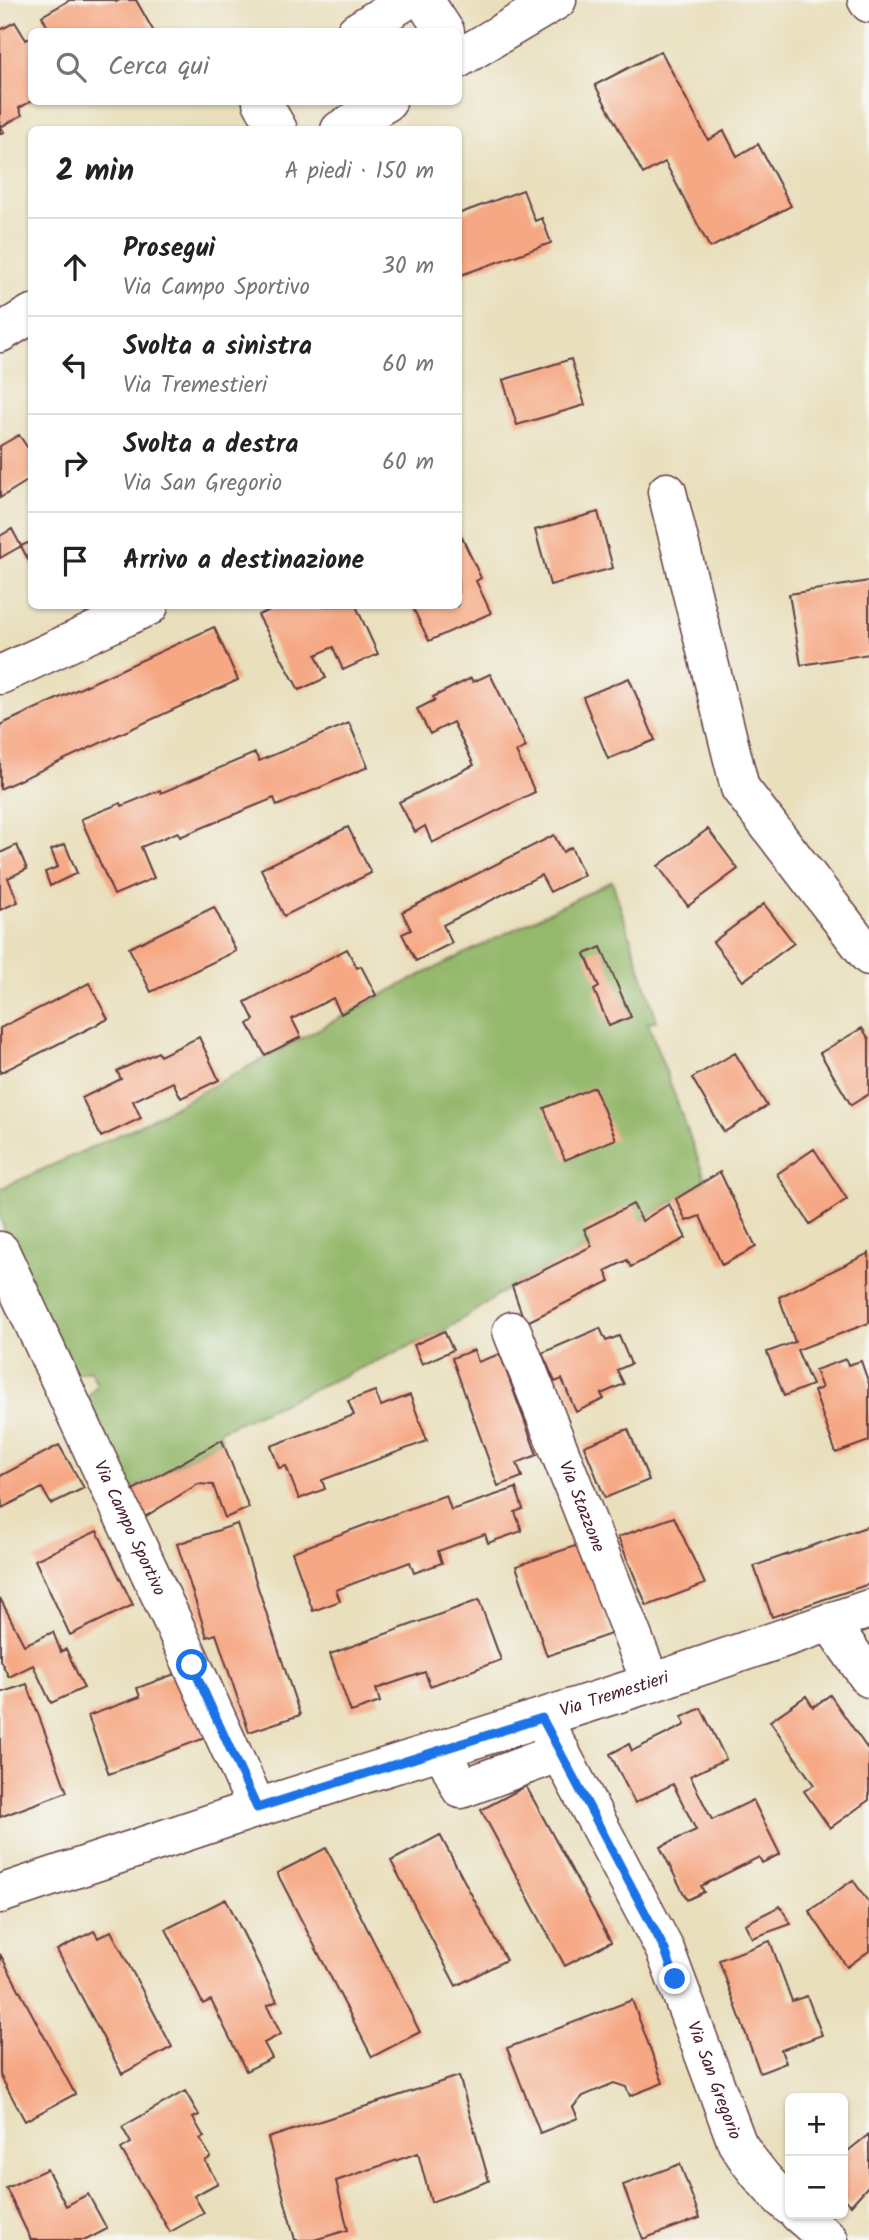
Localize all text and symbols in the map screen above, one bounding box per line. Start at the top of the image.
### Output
search box [28,28,462,105]
text: Cerca qui [108,46,209,88]
icon: search [52,48,90,86]
text: 2 min [56,148,134,196]
text: A piedi · 150 m [285,154,434,190]
text: Prosegui [123,228,215,270]
icon: ahead [56,248,94,286]
text: 30 m [382,249,434,285]
text: Via Campo Sportivo [123,270,310,306]
text: Svolta a sinistra [123,326,312,368]
icon: left [56,346,94,384]
text: 60 m [382,347,434,383]
text: Via Tremestieri [123,368,267,404]
text: Svolta a destra [123,424,299,466]
icon: right [56,444,94,482]
text: 60 m [382,445,434,481]
text: Via San Gregorio [123,466,282,502]
text: Arrivo a destinazione [123,540,364,582]
icon: arrive [56,542,94,580]
street label: Via Campo Sportivo [85,1456,173,1601]
street label: Via Stazzone [550,1457,613,1557]
route start [176,1649,207,1680]
street label: Via Tremestieri [556,1663,674,1726]
route end [659,1963,690,1994]
street label: Via San Gregorio [678,2017,749,2144]
map controls [785,2093,848,2219]
button: + [785,2093,848,2156]
button: − [785,2156,848,2219]

